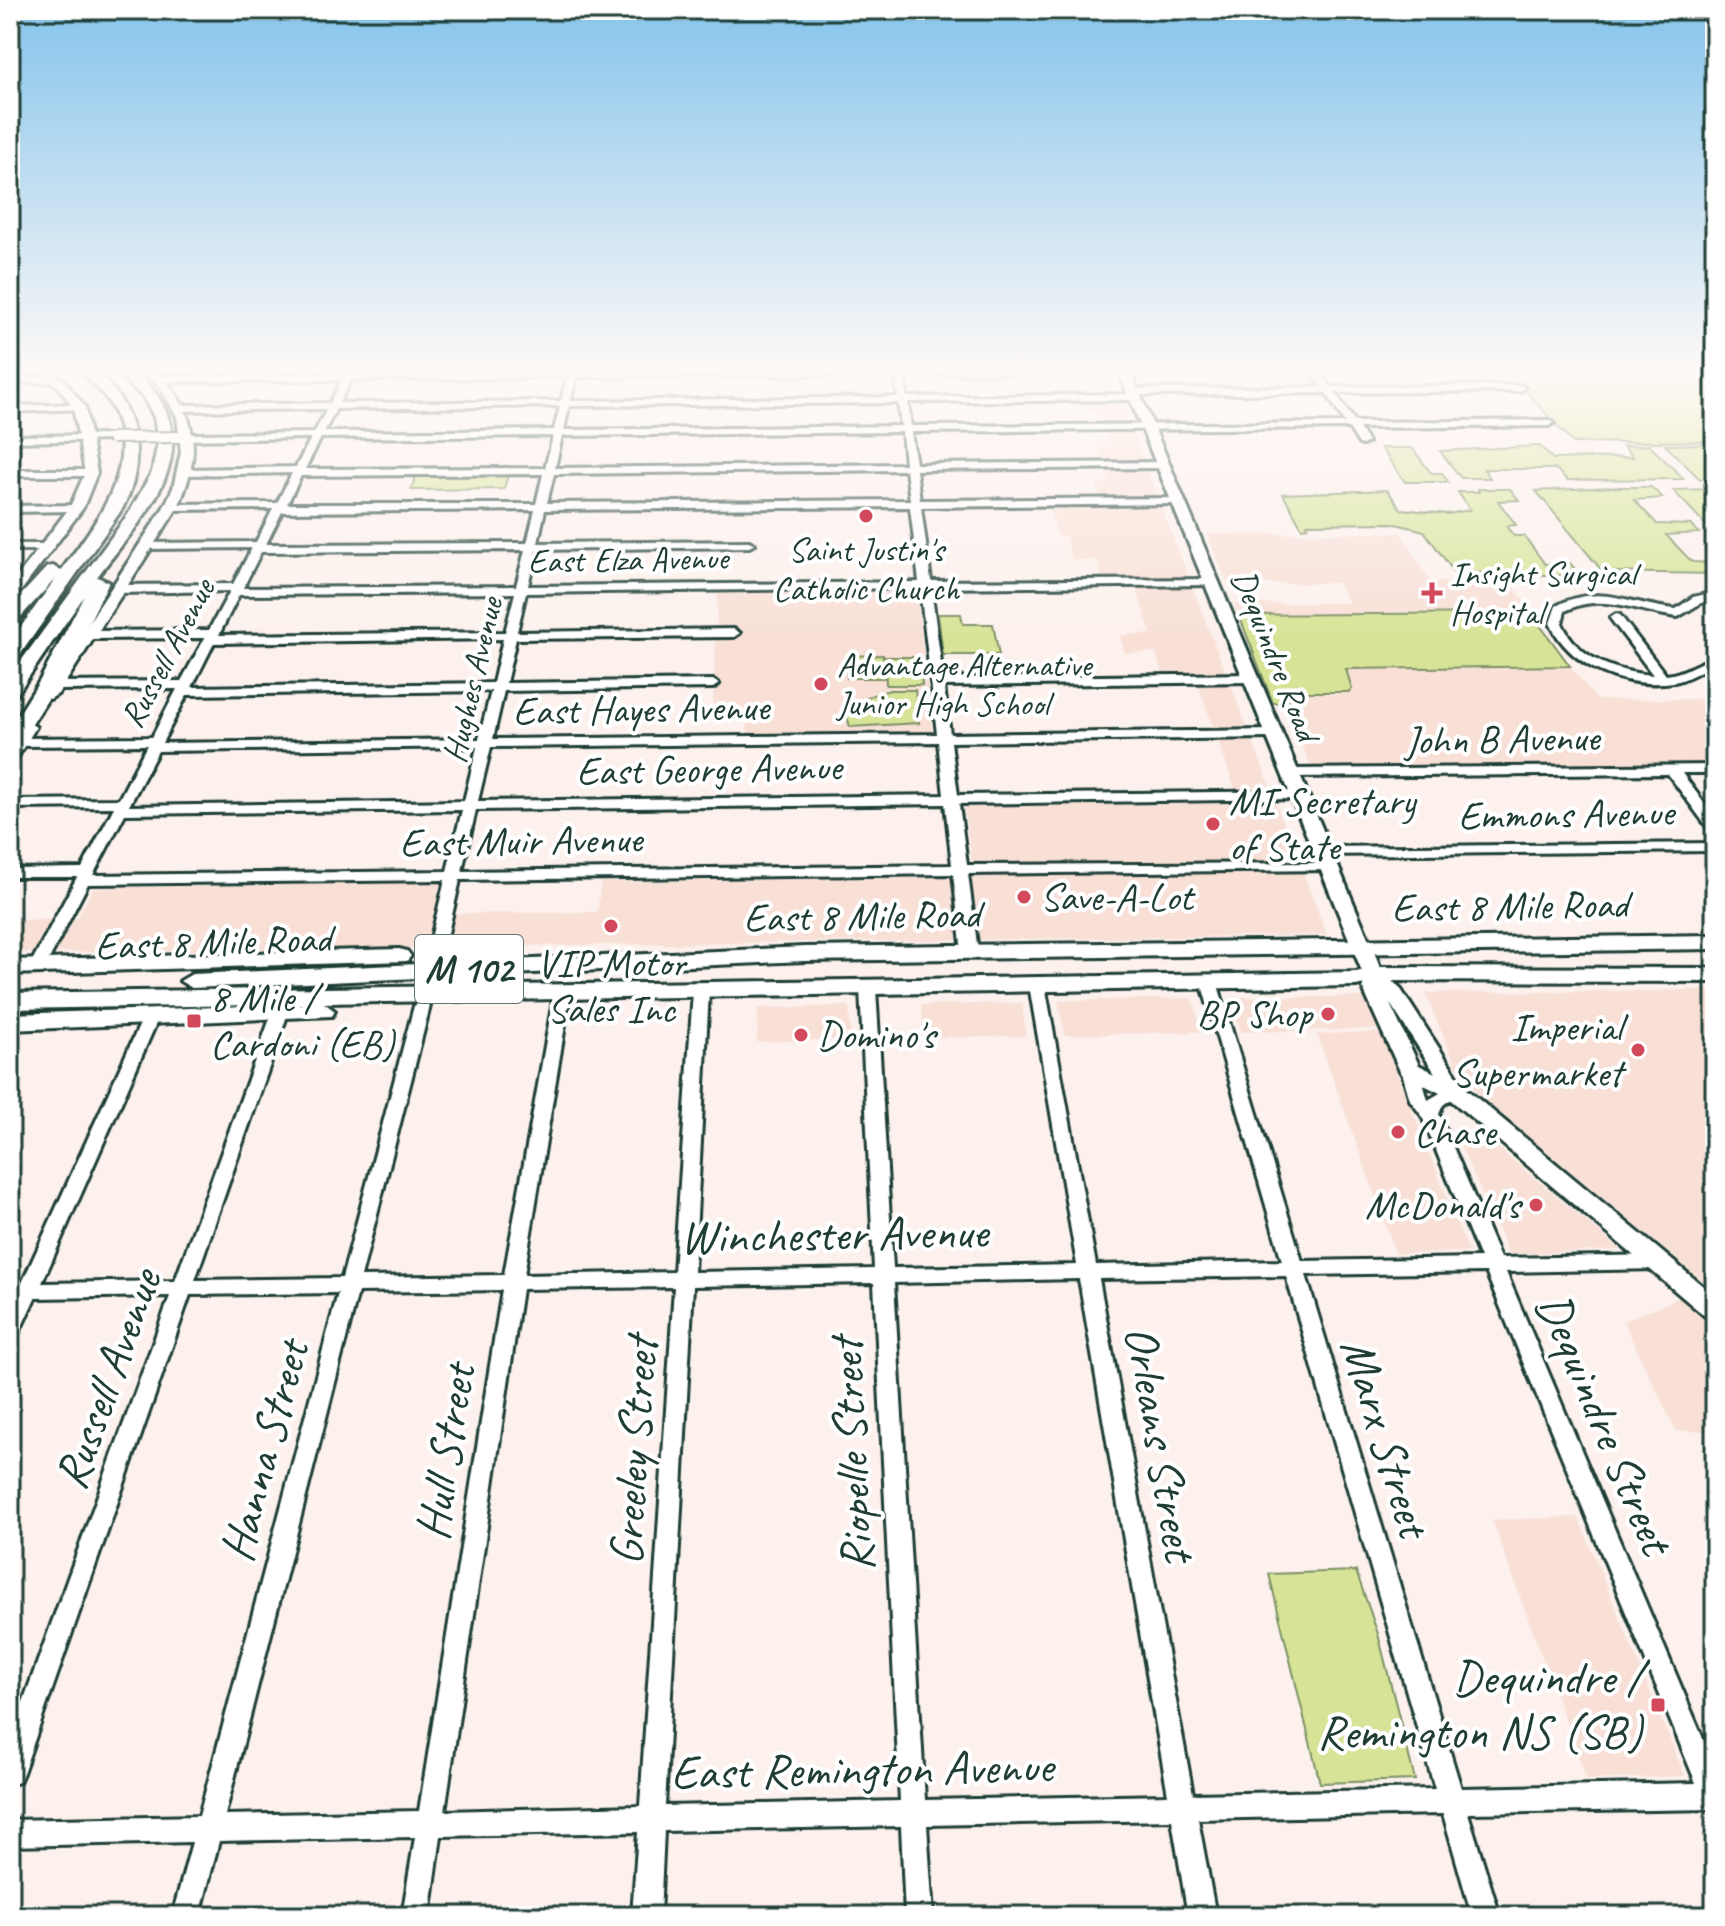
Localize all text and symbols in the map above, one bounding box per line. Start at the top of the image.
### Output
marker: Saint Justin's Catholic Church [857,507,875,525]
place label: Saint Justin's Catholic Church [773,528,960,610]
street label: East Elza Avenue [528,536,731,582]
place label: Insight Surgical Hospital [1450,552,1642,634]
street label: Dequindre Road [1222,563,1332,752]
street label: Russell Avenue [110,570,225,735]
marker: Insight Surgical Hospital [1421,582,1443,604]
street label: Hughes Avenue [432,591,512,767]
place label: Advantage Alternative Junior High School [835,643,1094,725]
marker: Advantage Alternative Junior High School [812,675,830,693]
street label: East Hayes Avenue [513,682,772,736]
street label: John B Avenue [1402,712,1603,766]
street label: East George Avenue [576,742,845,796]
place label: MI Secretary of State [1229,776,1418,872]
street label: Emmons Avenue [1458,787,1677,841]
street label: East Muir Avenue [399,814,646,868]
marker: MI Secretary of State [1204,815,1222,833]
place label: Save-A-Lot [1040,872,1196,922]
street label: East 8 Mile Road [1391,879,1635,933]
marker: Save-A-Lot [1015,888,1033,906]
street label: East 8 Mile Road [743,889,987,943]
street label: East 8 Mile Road [94,913,338,971]
marker: VIP Motor Sales Inc [602,917,620,935]
road number: M 102 [415,935,523,1003]
place label: VIP Motor Sales Inc [537,938,688,1034]
place label: 8 Mile / Cardoni (EB) [210,973,396,1069]
place label: BP Shop [1197,989,1315,1039]
place label: Imperial Supermarket [1452,1002,1629,1098]
marker: BP Shop [1319,1005,1337,1023]
place label: Domino's [817,1010,938,1060]
marker: 8 Mile / Cardoni (EB) [185,1012,203,1030]
marker: Domino's [792,1026,810,1044]
marker: Imperial Supermarket [1629,1041,1647,1059]
place label: Chase [1414,1107,1499,1157]
marker: Chase [1389,1123,1407,1141]
place label: McDonald's [1365,1180,1523,1230]
marker: McDonald's [1527,1196,1545,1214]
street label: Winchester Avenue [680,1201,992,1267]
street label: Russell Avenue [40,1258,175,1497]
street label: Dequindre Street [1523,1284,1688,1566]
street label: Orleans Street [1111,1321,1212,1569]
street label: Greeley Street [595,1329,671,1567]
street label: Hanna Street [206,1330,323,1568]
street label: Marx Street [1327,1330,1446,1547]
street label: Riopelle Street [815,1331,887,1573]
street label: Hull Street [402,1356,489,1544]
place label: Dequindre / Remington NS (SB) [1317,1647,1651,1762]
marker: Dequindre / Remington NS (SB) [1649,1696,1667,1714]
street label: East Remington Avenue [670,1736,1057,1802]

